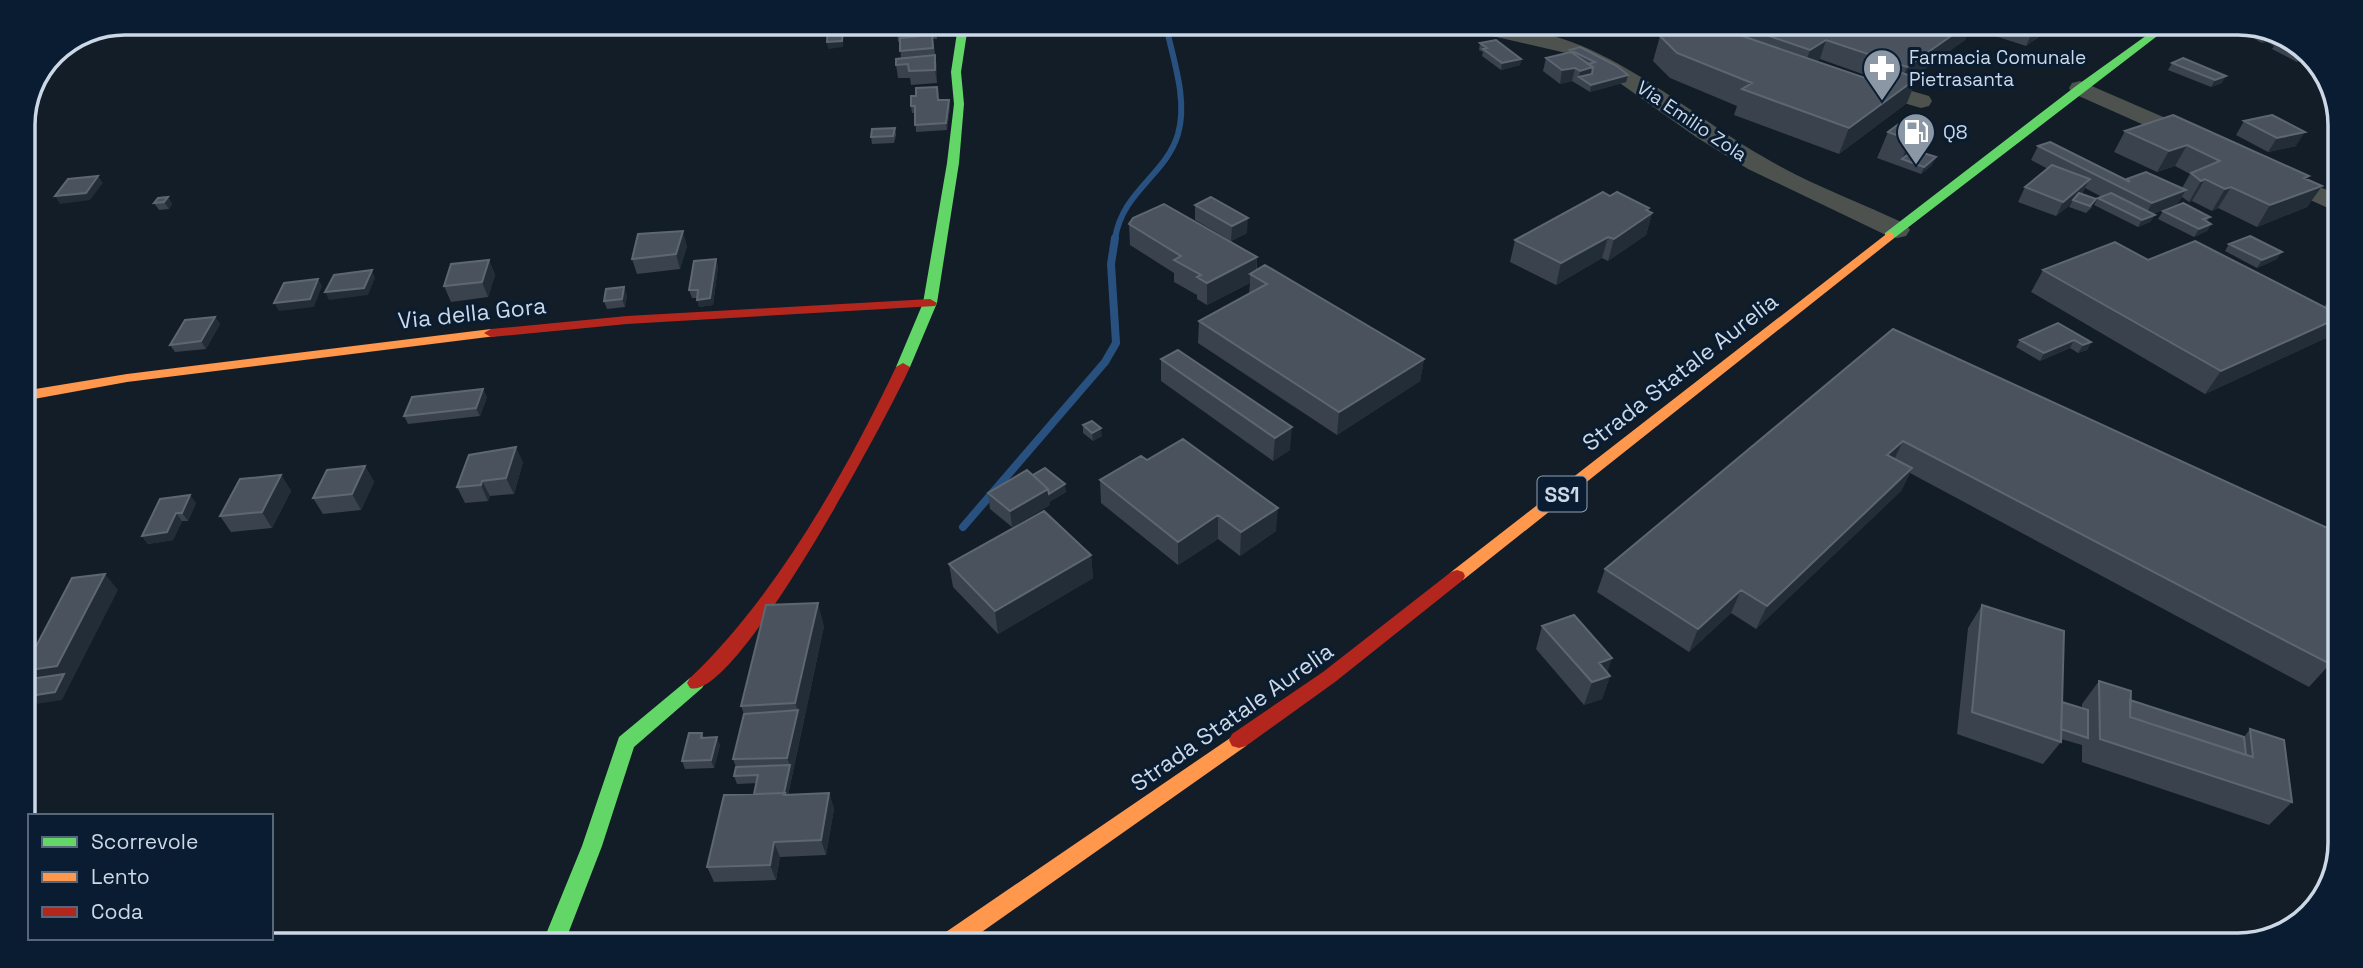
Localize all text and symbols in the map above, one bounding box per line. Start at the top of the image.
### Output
place label: Farmacia Comunale Pietrasanta [1909,45,2086,92]
pharmacy icon: Farmacia Comunale Pietrasanta [1861,47,1903,102]
street label: Via Emilio Zola [1632,75,1752,167]
fuel station icon: Q8 [1895,111,1937,166]
place label: Q8 [1943,120,1968,145]
street label: Strada Statale Aurelia [1576,286,1784,458]
street label: Via della Gora [396,290,548,336]
road number: SS1 [1538,476,1586,512]
street label: Strada Statale Aurelia [1125,636,1339,798]
legend [28,814,273,940]
text: Scorrevole [91,828,198,855]
text: Lento [91,863,150,890]
text: Coda [91,898,143,925]

